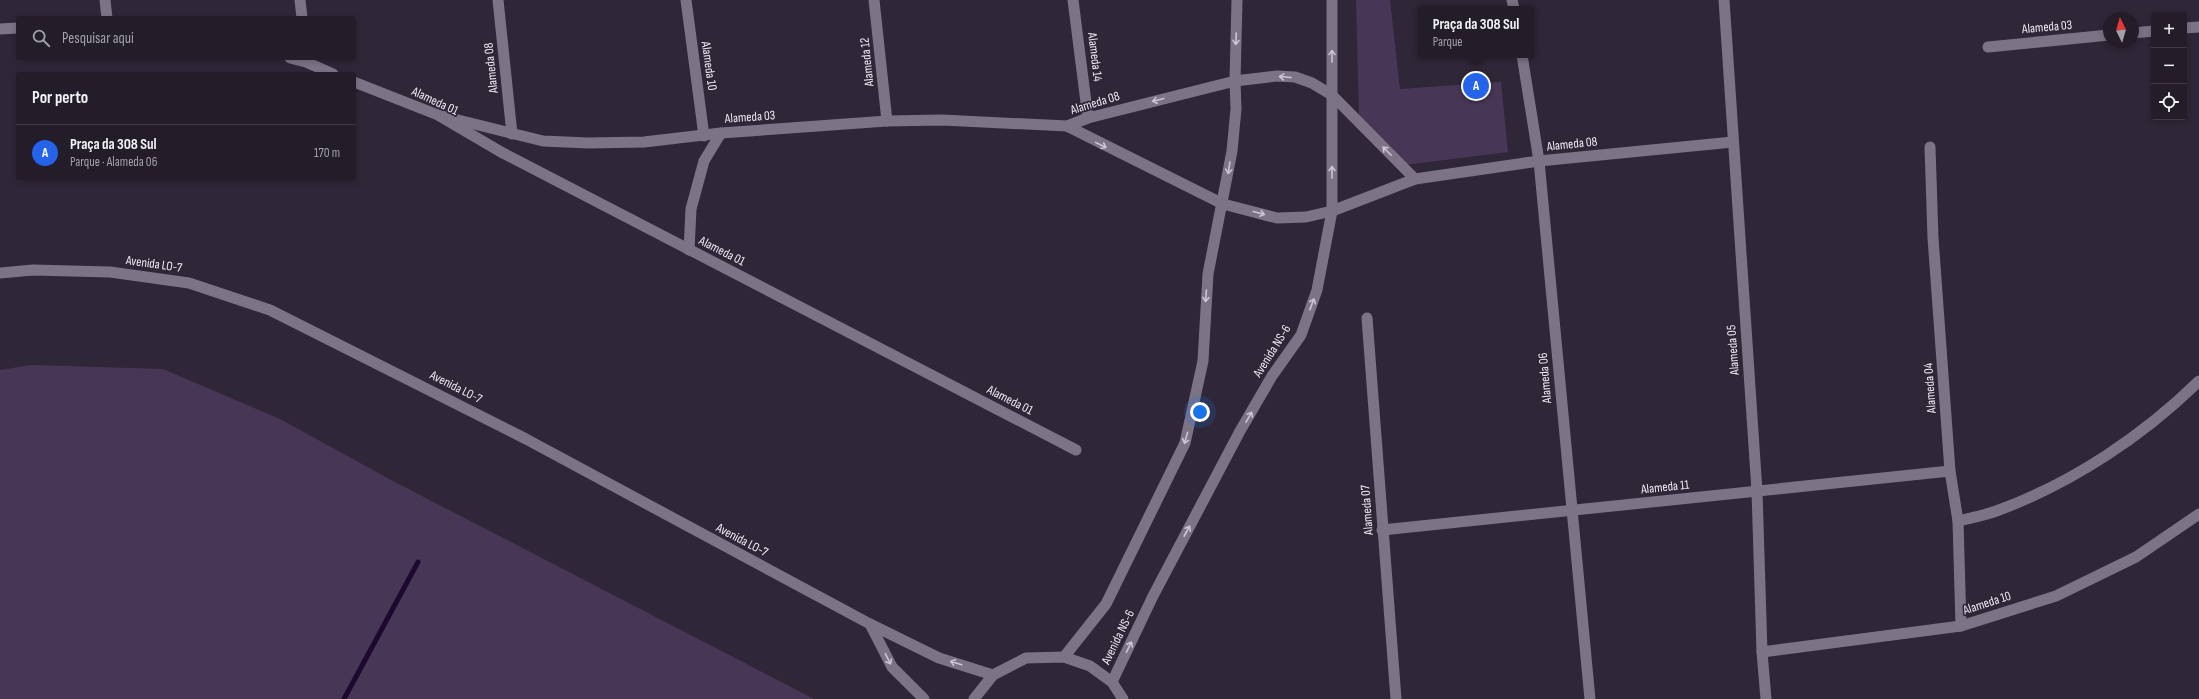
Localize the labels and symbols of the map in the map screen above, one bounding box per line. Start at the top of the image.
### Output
north arrow [2103,12,2139,48]
street label: Alameda 03 [2020,17,2073,37]
street label: Alameda 14 [1084,31,1106,83]
one-way arrow [1232,32,1240,45]
street label: Alameda 12 [856,37,878,88]
street label: Alameda 10 [697,39,720,92]
street label: Alameda 08 [480,42,502,95]
one-way arrow [1328,50,1336,63]
pin: A [1463,71,1489,101]
one-way arrow [1279,73,1292,80]
street label: Alameda 01 [408,83,461,119]
street label: Alameda 08 [1067,88,1122,118]
one-way arrow [1151,97,1164,104]
street label: Alameda 03 [723,107,776,127]
street label: Alameda 08 [1545,133,1598,155]
one-way arrow [1095,142,1107,149]
one-way arrow [1382,146,1392,156]
one-way arrow [1225,162,1233,175]
one-way arrow [1328,166,1336,179]
one-way arrow [1252,210,1265,218]
street label: Alameda 01 [695,232,748,270]
street label: Avenida LO-7 [124,252,184,276]
one-way arrow [1203,289,1210,302]
one-way arrow [1309,297,1316,310]
street label: Avenida NS-6 [1249,322,1295,381]
street label: Alameda 05 [1723,324,1743,377]
street label: Alameda 06 [1535,352,1555,405]
street label: Alameda 04 [1920,362,1940,415]
street label: Avenida LO-7 [426,367,485,407]
street label: Alameda 01 [983,381,1036,419]
your location [1190,402,1210,422]
one-way arrow [1245,411,1253,423]
one-way arrow [1181,431,1189,444]
street label: Alameda 11 [1639,476,1690,498]
street label: Alameda 07 [1357,484,1377,537]
street label: Avenida LO-7 [712,519,771,561]
one-way arrow [1184,525,1192,537]
street label: Alameda 10 [1960,588,2013,619]
street label: Avenida NS-6 [1097,607,1138,668]
one-way arrow [1126,642,1133,654]
one-way arrow [885,653,892,665]
one-way arrow [950,659,962,667]

